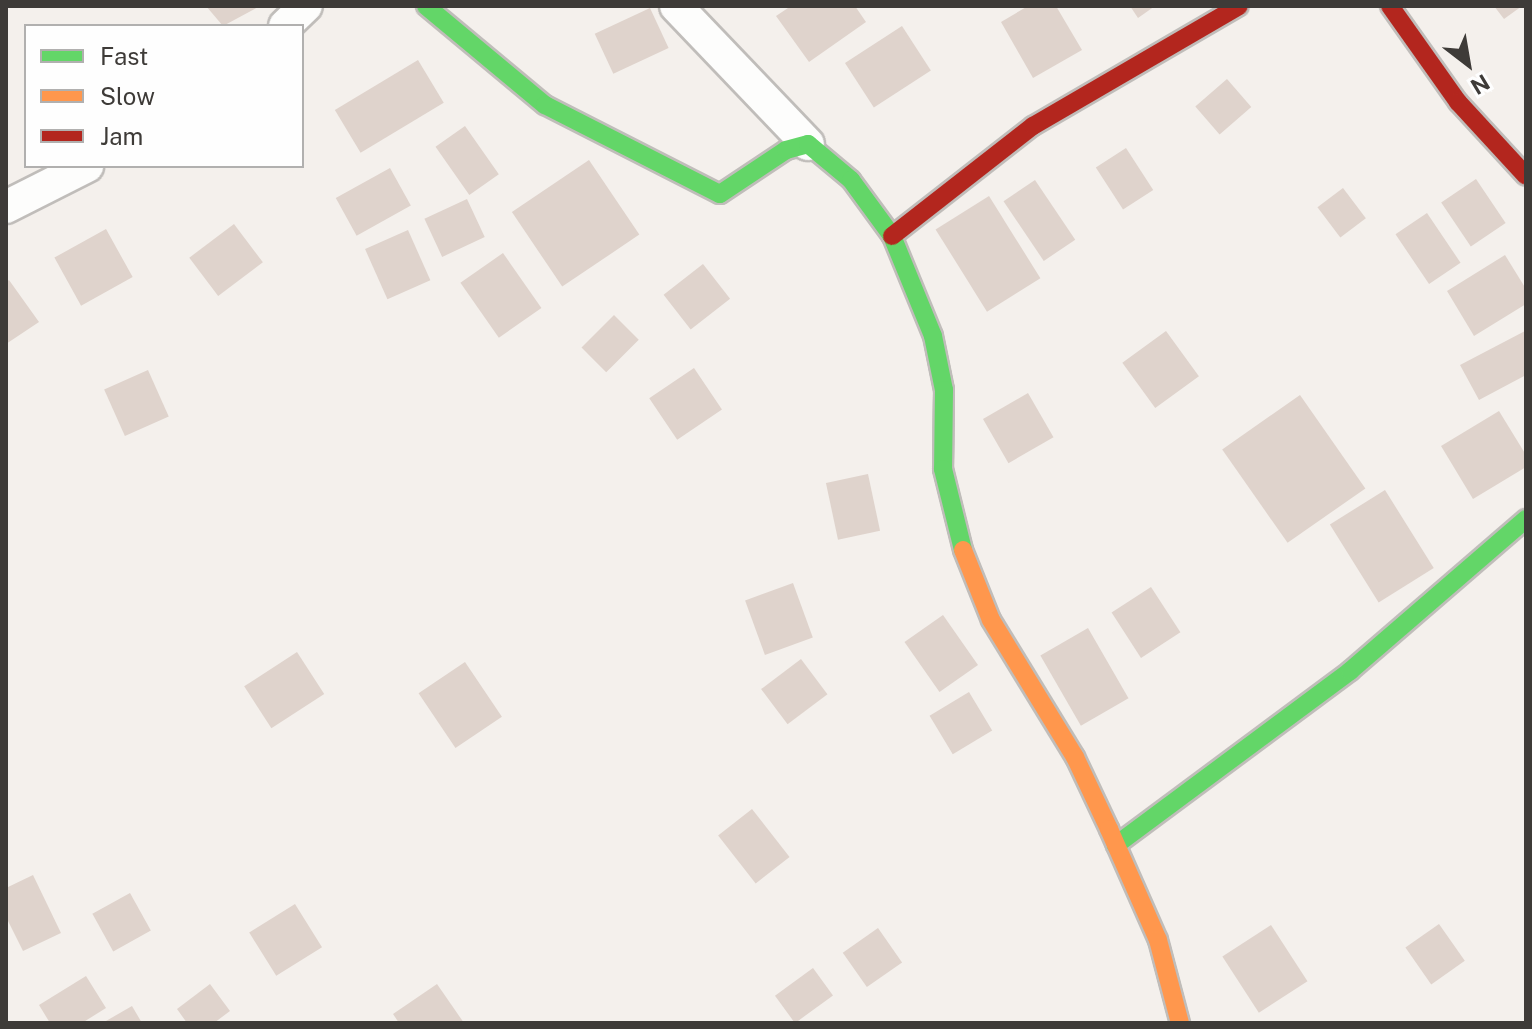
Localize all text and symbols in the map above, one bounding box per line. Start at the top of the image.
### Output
legend [24,24,304,168]
north arrow [1428,24,1508,104]
text: Fast [100,42,148,70]
text: N [1466,69,1494,100]
text: Slow [100,82,155,110]
text: Jam [100,122,143,150]

